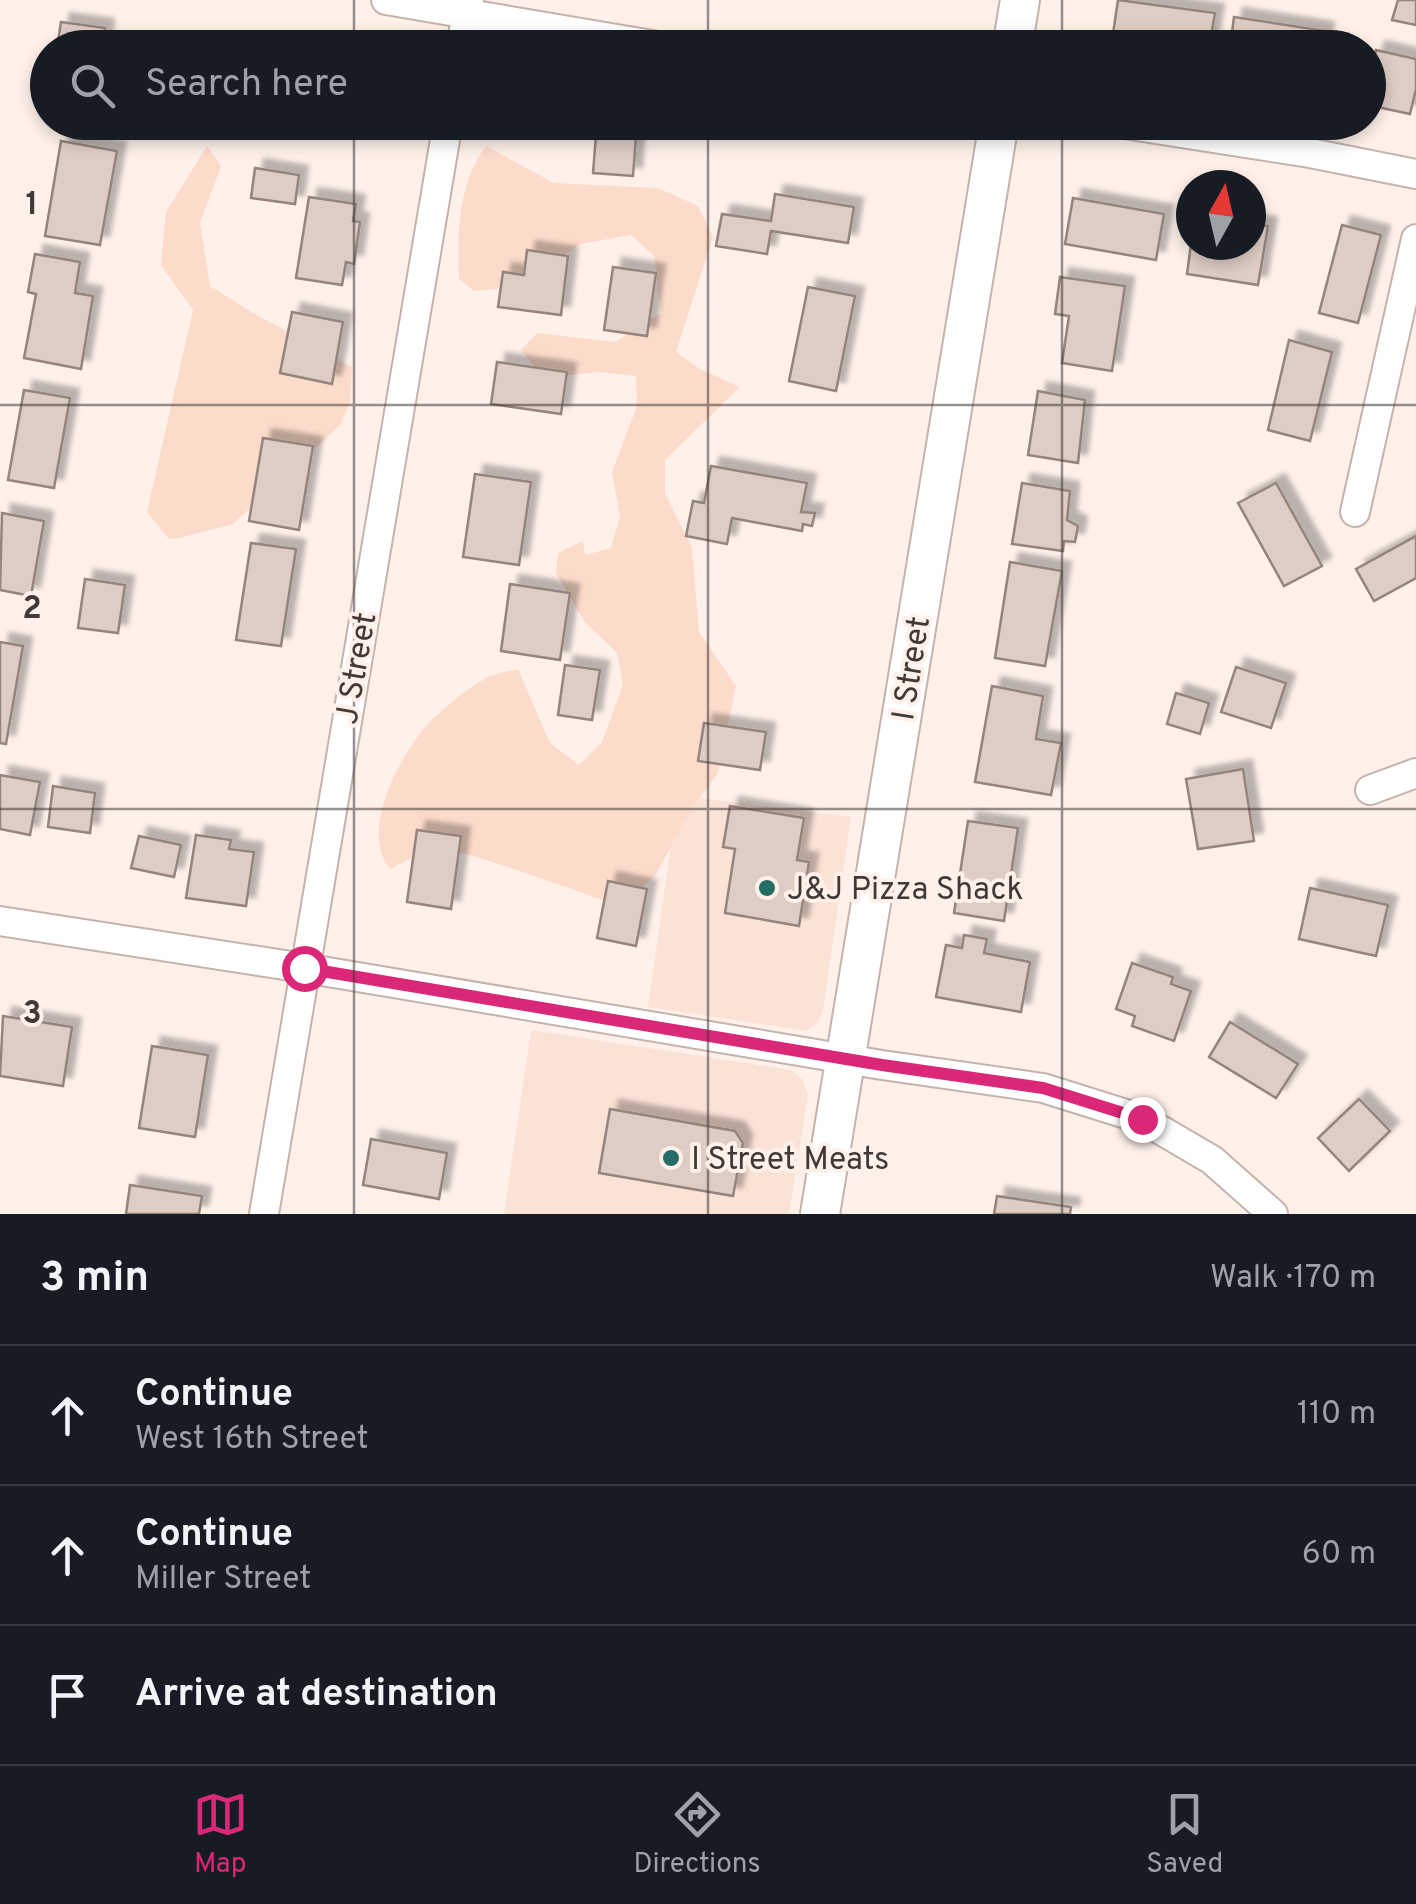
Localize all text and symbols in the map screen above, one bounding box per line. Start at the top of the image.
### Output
search box [30,30,1386,140]
icon: search [65,58,120,113]
text: Search here [145,61,348,110]
north arrow [1176,170,1266,260]
text: 1 [26,186,38,226]
text: 2 [22,590,42,630]
street label: J Street [328,609,387,728]
street label: I Street [885,614,941,723]
place label: J&J Pizza Shack [787,871,1023,911]
marker: J&J Pizza Shack [756,877,778,899]
route start [282,946,328,992]
text: 3 [22,995,42,1035]
route end [1120,1097,1166,1143]
place label: I Street Meats [691,1141,889,1181]
marker: I Street Meats [660,1147,682,1169]
text: 3 min [40,1253,149,1306]
text: Walk · 170 m [1210,1259,1376,1299]
text: Continue [135,1371,293,1420]
icon: ahead [40,1388,95,1443]
text: 110 m [1297,1395,1376,1435]
text: West 16th Street [135,1420,369,1460]
text: Continue [135,1511,293,1560]
icon: ahead [40,1528,95,1583]
text: 60 m [1302,1535,1376,1575]
text: Miller Street [135,1560,311,1600]
icon: arrive [40,1668,95,1723]
text: Arrive at destination [135,1671,498,1720]
tab: Map [193,1787,248,1883]
tab: Directions [633,1787,761,1883]
tab: Saved [1146,1787,1223,1883]

